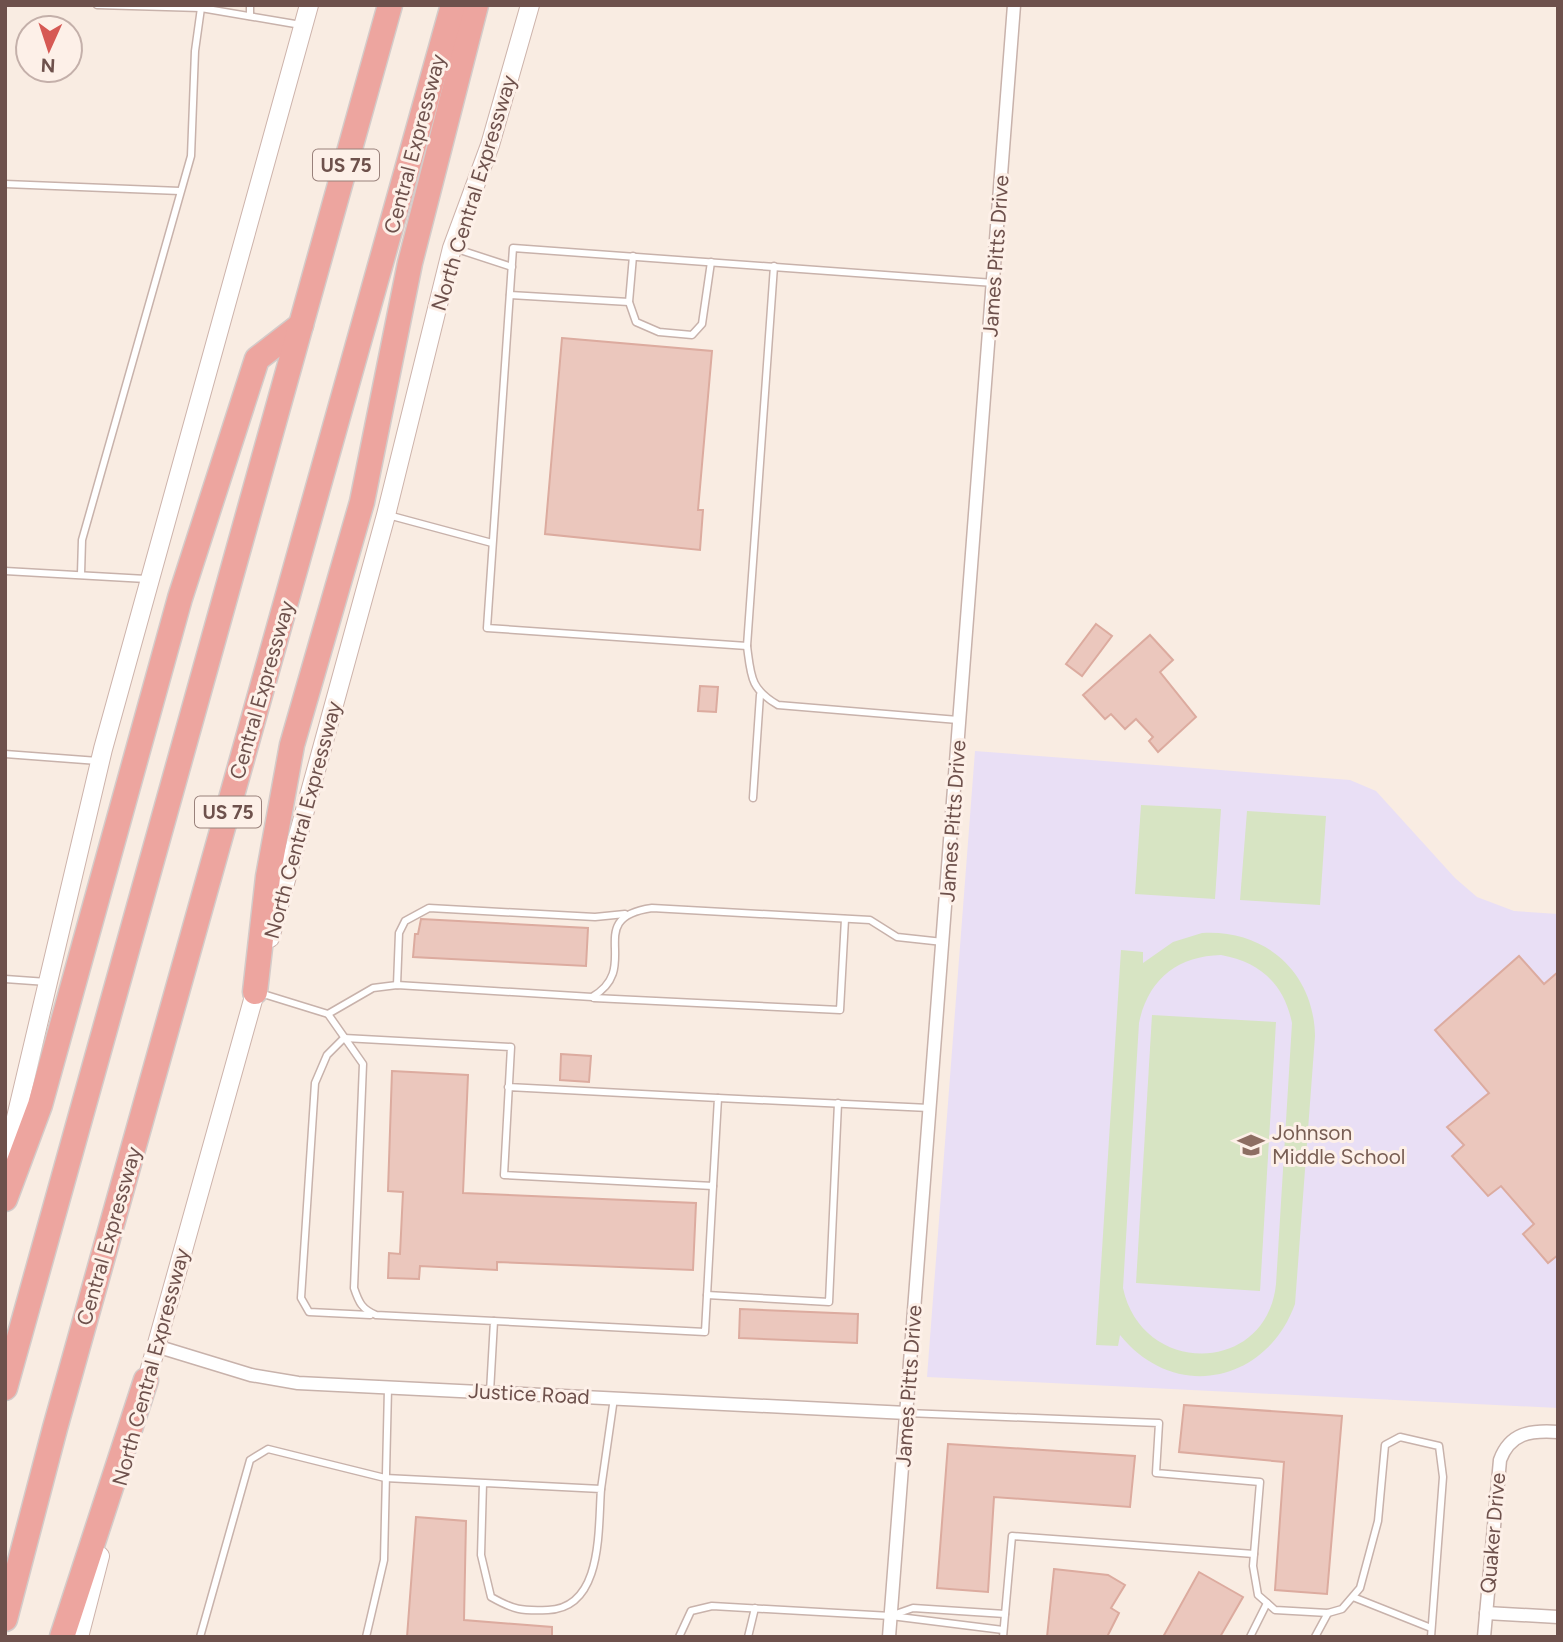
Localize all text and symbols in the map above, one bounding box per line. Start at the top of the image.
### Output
north arrow [14,14,84,84]
street label: Central Expressway [379,51,450,236]
text: N [40,54,56,77]
street label: North Central Expressway [426,72,521,314]
road number: US 75 [313,150,379,181]
street label: James Pitts Drive [977,174,1014,338]
street label: Central Expressway [224,598,299,782]
street label: North Central Expressway [259,698,346,941]
street label: James Pitts Drive [934,739,971,903]
road number: US 75 [195,796,261,828]
place label: Johnson Middle School [1272,1120,1405,1169]
school or university icon: Johnson Middle School [1236,1130,1266,1160]
street label: Central Expressway [71,1144,146,1328]
street label: North Central Expressway [107,1245,194,1488]
street label: James Pitts Drive [890,1304,927,1468]
street label: Justice Road [468,1378,590,1409]
street label: Quaker Drive [1475,1472,1510,1594]

